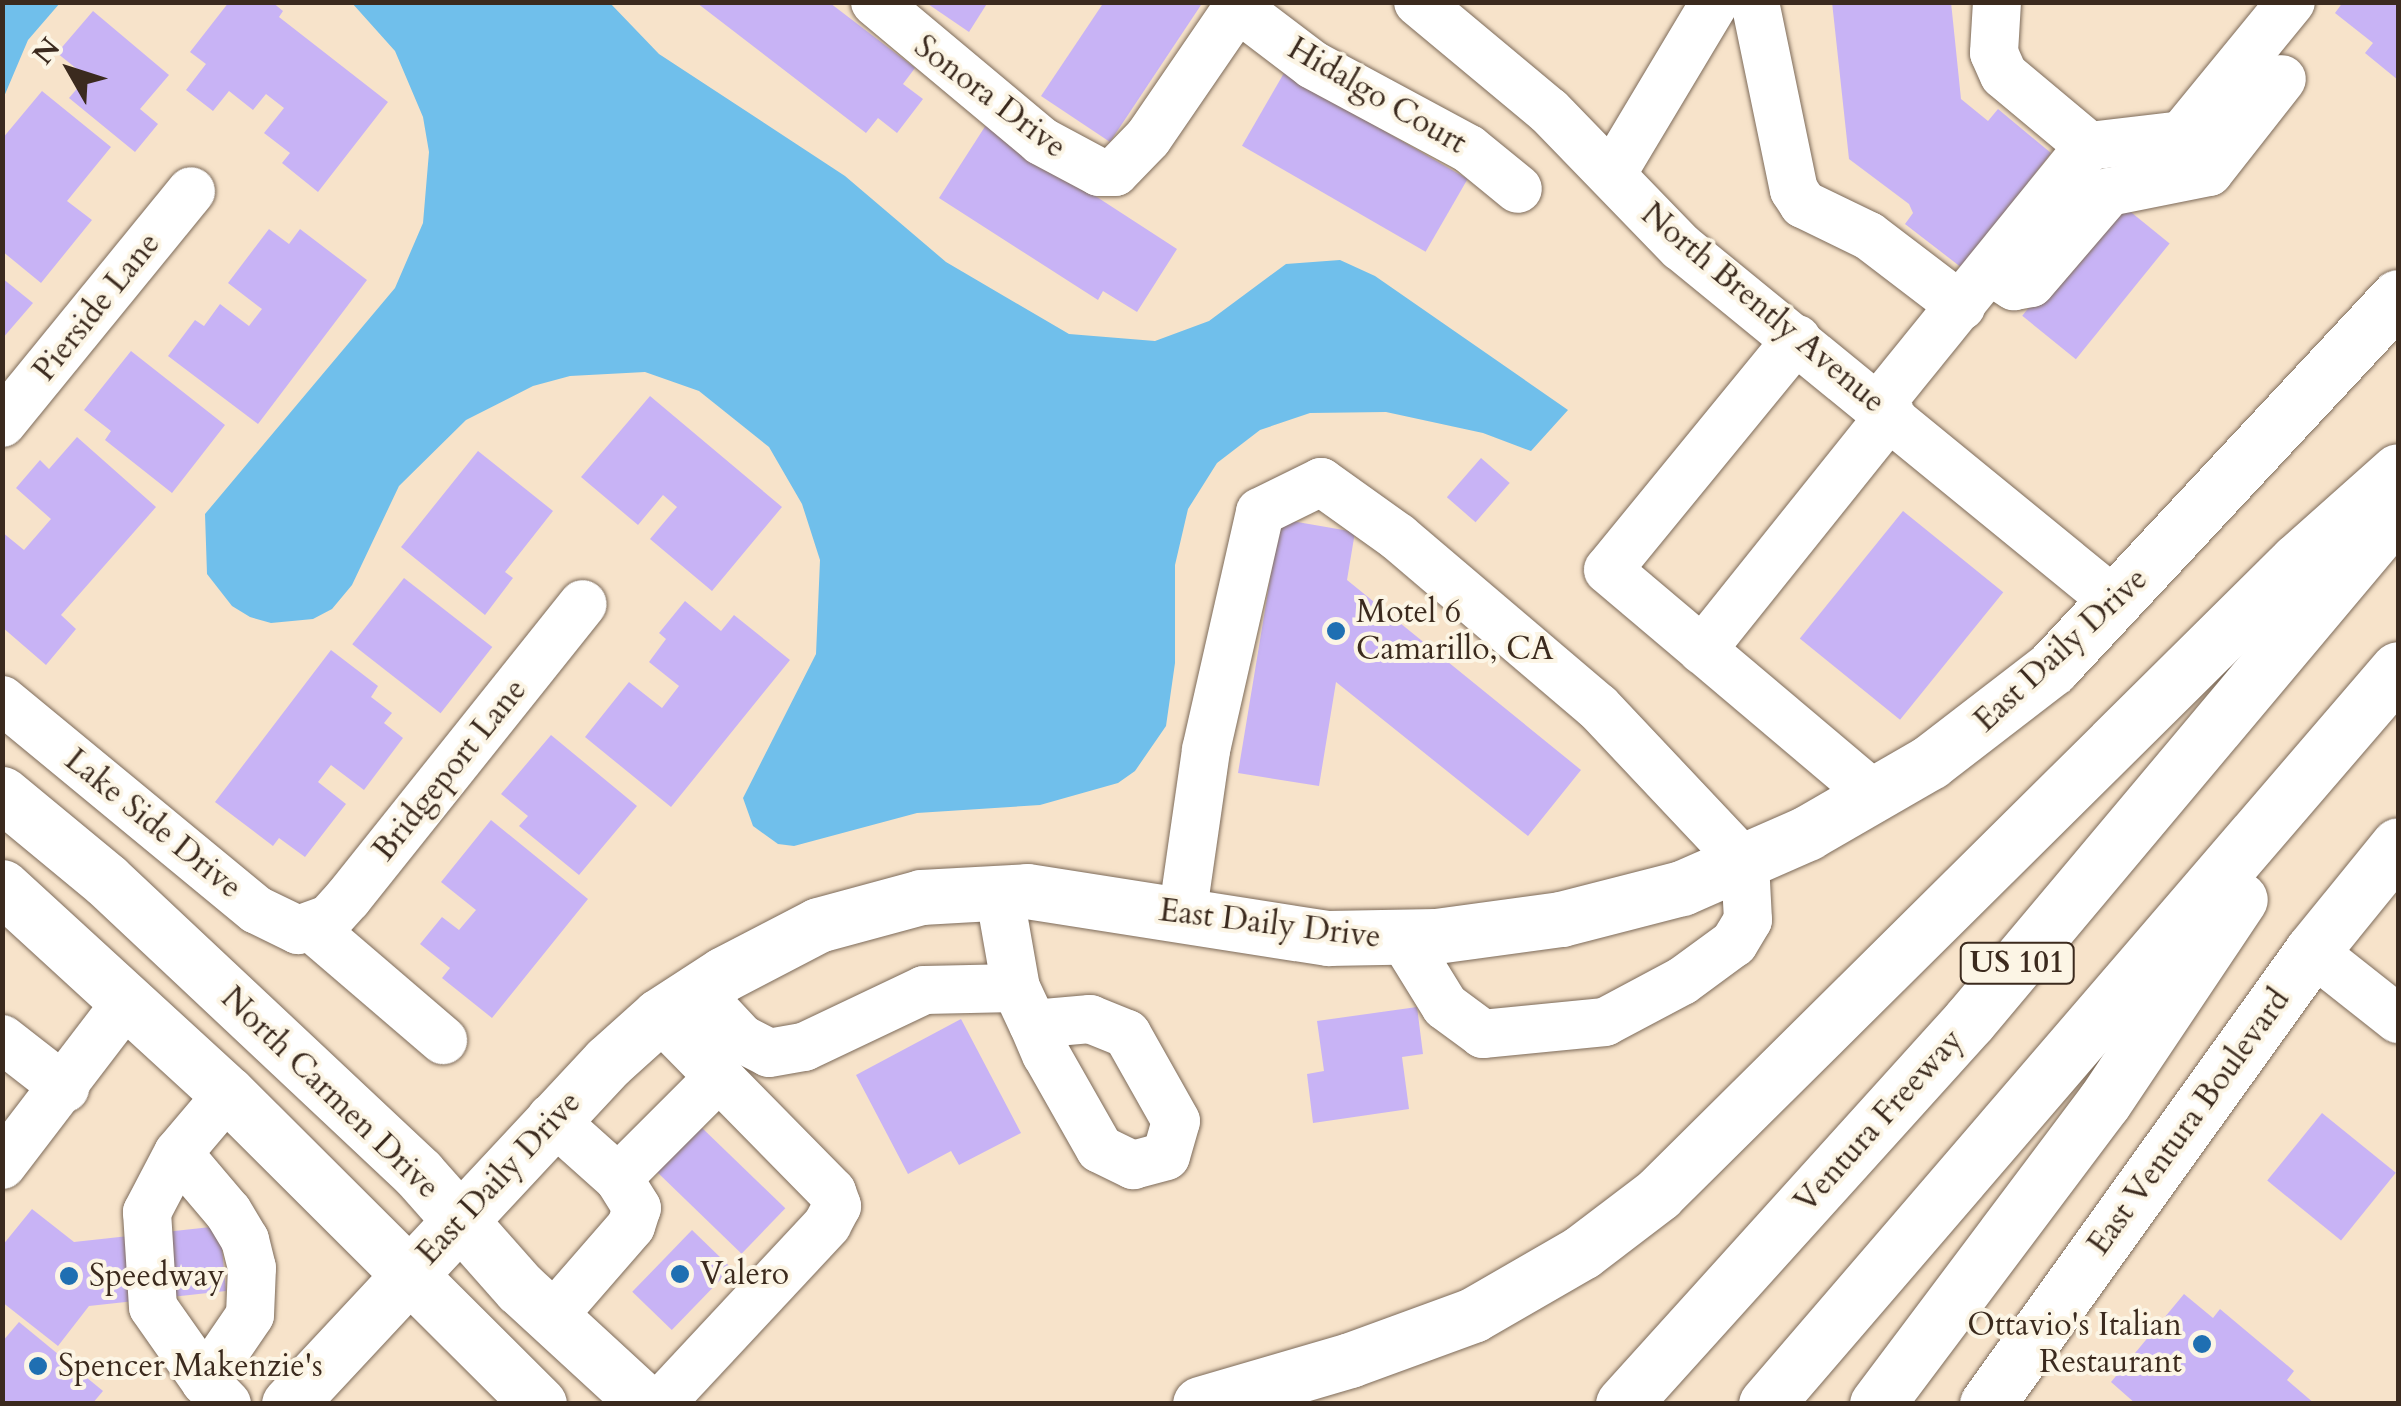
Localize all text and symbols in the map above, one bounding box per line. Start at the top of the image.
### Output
north arrow [20,20,120,120]
street label: Sonora Drive [906,27,1074,167]
street label: Hidalgo Court [1281,29,1473,163]
text: N [24,30,69,73]
street label: North Brently Avenue [1633,195,1893,421]
street label: Pierside Lane [25,225,169,389]
street label: East Daily Drive [1966,560,2156,740]
place label: Motel 6 Camarillo, CA [1356,594,1553,669]
marker: Motel 6 Camarillo, CA [1325,620,1347,642]
street label: Bridgeport Lane [365,671,535,869]
street label: Lake Side Drive [57,741,249,907]
street label: East Daily Drive [1157,891,1383,957]
road number: US 101 [1960,938,2074,988]
street label: North Carmen Drive [213,979,447,1207]
street label: East Ventura Boulevard [2080,982,2298,1262]
street label: Ventura Freeway [1787,1021,1971,1221]
street label: East Daily Drive [409,1083,589,1273]
place label: Valero [700,1255,789,1293]
place label: Speedway [89,1257,225,1295]
marker: Valero [669,1263,691,1285]
marker: Speedway [58,1265,80,1287]
place label: Ottavio's Italian Restaurant [1967,1307,2182,1382]
marker: Ottavio's Italian Restaurant [2191,1333,2213,1355]
place label: Spencer Makenzie's [58,1347,323,1385]
marker: Spencer Makenzie's [27,1355,49,1377]

